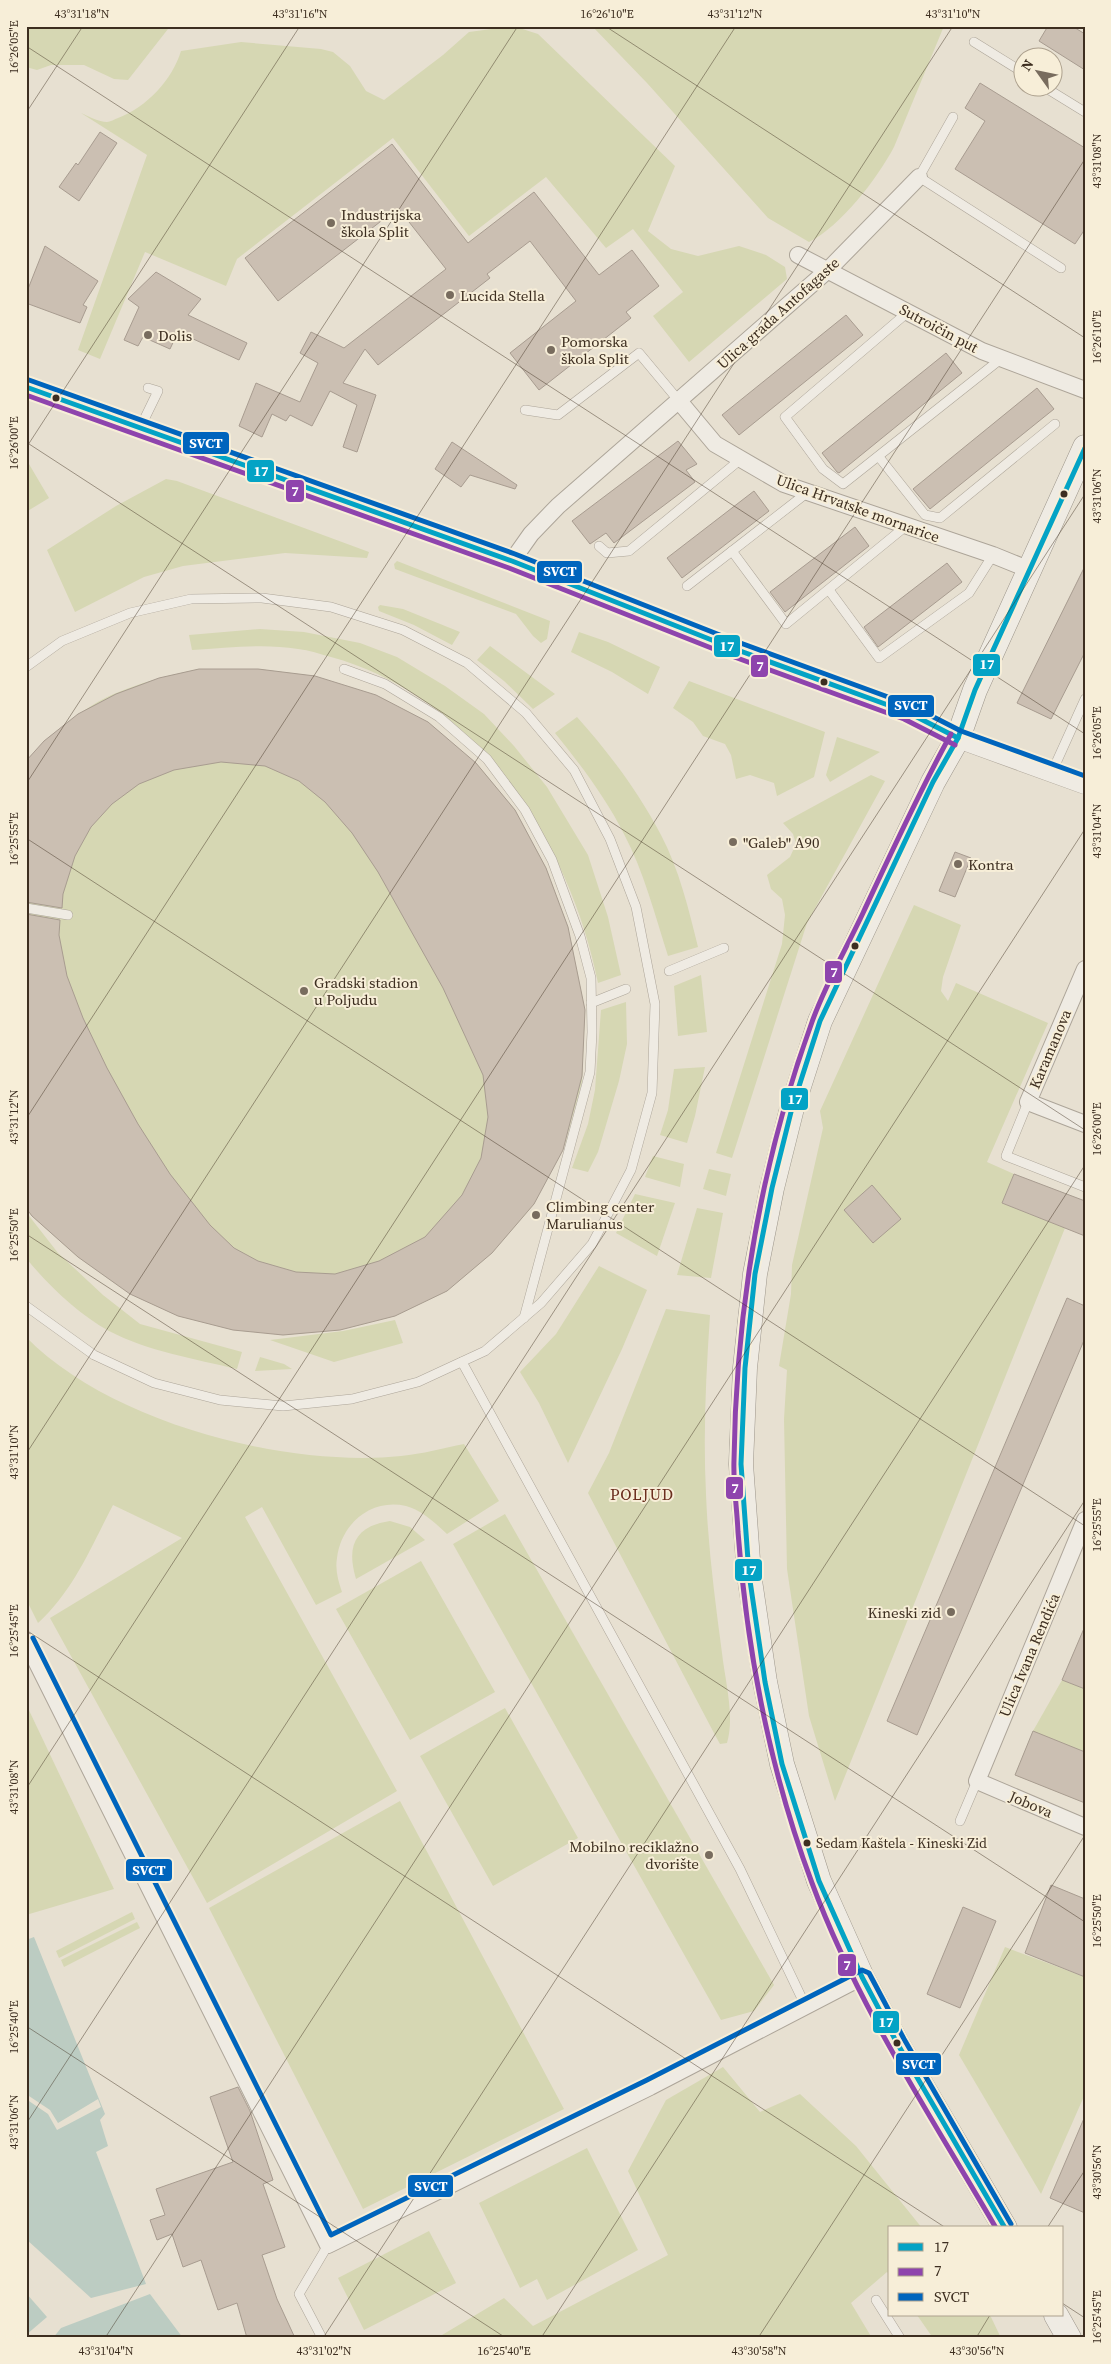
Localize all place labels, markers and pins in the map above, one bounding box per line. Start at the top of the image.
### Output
place label: Industrijska škola Split [341,204,422,242]
marker: Industrijska škola Split [325,217,337,229]
place label: Lucida Stella [460,285,545,306]
marker: Lucida Stella [444,289,456,301]
place label: Dolis [158,325,192,346]
marker: Dolis [142,329,154,341]
place label: Pomorska škola Split [561,331,629,369]
marker: Pomorska škola Split [545,344,557,356]
unlabelled marker [51,393,61,403]
unlabelled marker [1059,489,1069,499]
unlabelled marker [819,677,829,687]
place label: "Galeb" A90 [743,832,820,853]
marker: "Galeb" A90 [727,836,739,848]
place label: Kontra [968,854,1014,875]
marker: Kontra [952,858,964,870]
unlabelled marker [850,941,860,951]
place label: Gradski stadion u Poljudu [314,972,418,1010]
marker: Gradski stadion u Poljudu [298,985,310,997]
place label: Climbing center Marulianus [546,1196,655,1234]
marker: Climbing center Marulianus [530,1209,542,1221]
place label: Kineski zid [867,1602,941,1623]
marker: Kineski zid [945,1606,957,1618]
place label: Sedam Kaštela - Kineski Zid [816,1833,987,1853]
place label: Mobilno reciklažno dvorište [569,1836,699,1874]
marker: Sedam Kaštela - Kineski Zid [802,1838,812,1848]
marker: Mobilno reciklažno dvorište [703,1849,715,1861]
unlabelled marker [892,2038,902,2048]

